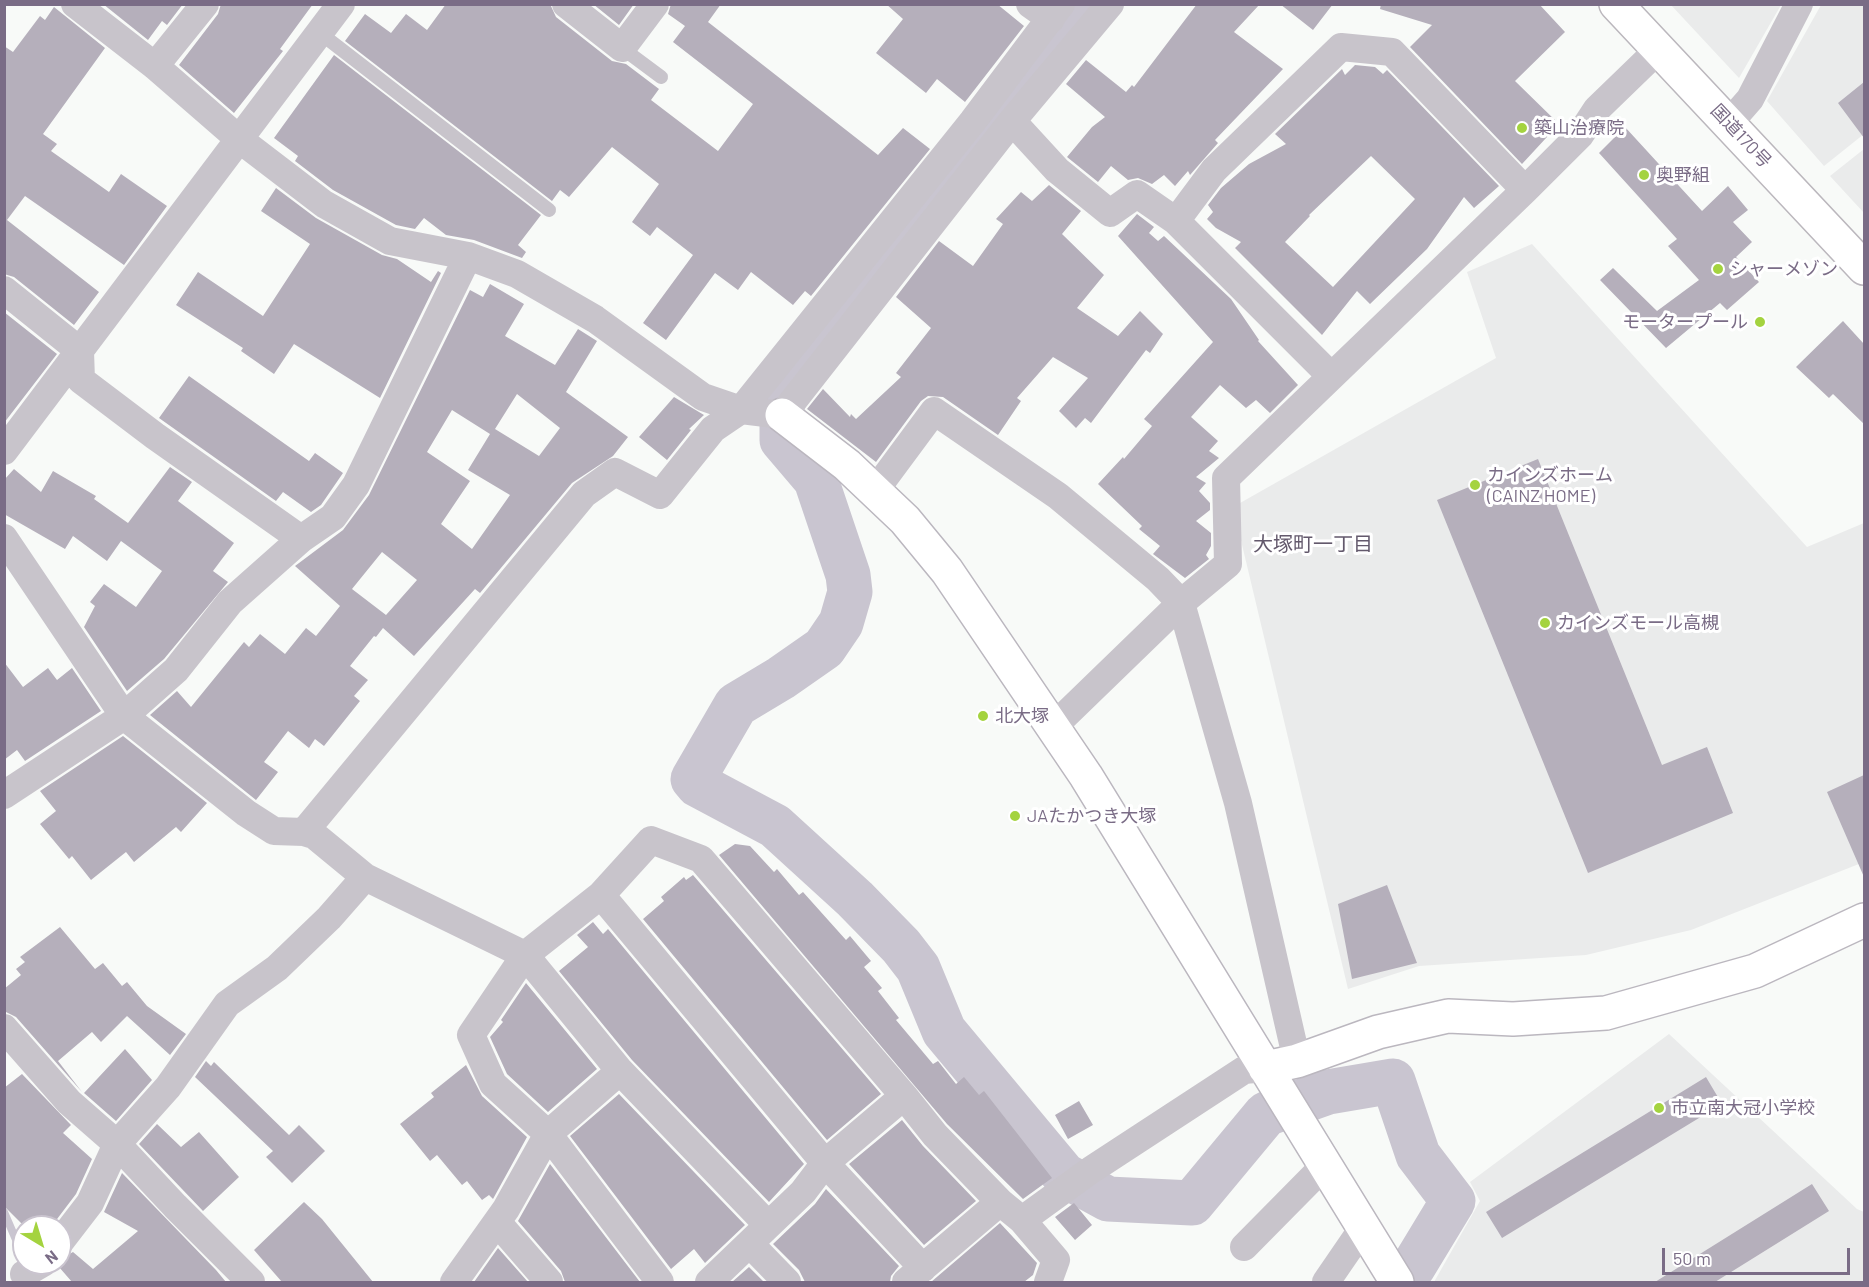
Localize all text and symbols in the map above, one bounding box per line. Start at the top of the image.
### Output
street label: 国道170号 [1706,100,1776,172]
place label: 築山治療院 [1534,117,1624,139]
marker: 築山治療院 [1515,121,1529,135]
place label: 奥野組 [1656,164,1710,186]
marker: 奥野組 [1637,168,1651,182]
place label: シャーメゾン [1730,258,1838,280]
marker: シャーメゾン [1711,262,1725,276]
place label: モータープール [1622,311,1748,333]
marker: モータープール [1753,315,1767,329]
place label: カインズホーム (CAINZ HOME) [1487,464,1613,506]
marker: カインズホーム (CAINZ HOME) [1468,478,1482,492]
district label: 大塚町一丁目 [1253,532,1373,556]
place label: カインズモール高槻 [1557,612,1719,634]
marker: カインズモール高槻 [1538,616,1552,630]
place label: 北大塚 [995,705,1049,727]
marker: 北大塚 [976,709,990,723]
place label: JAたかつき大塚 [1027,805,1156,827]
marker: JAたかつき大塚 [1008,809,1022,823]
place label: 市立南大冠小学校 [1671,1097,1815,1119]
marker: 市立南大冠小学校 [1652,1101,1666,1115]
north arrow [12,1215,72,1275]
scale bar [1665,1236,1852,1274]
text: N [42,1247,62,1269]
text: 50 m [1673,1247,1711,1269]

